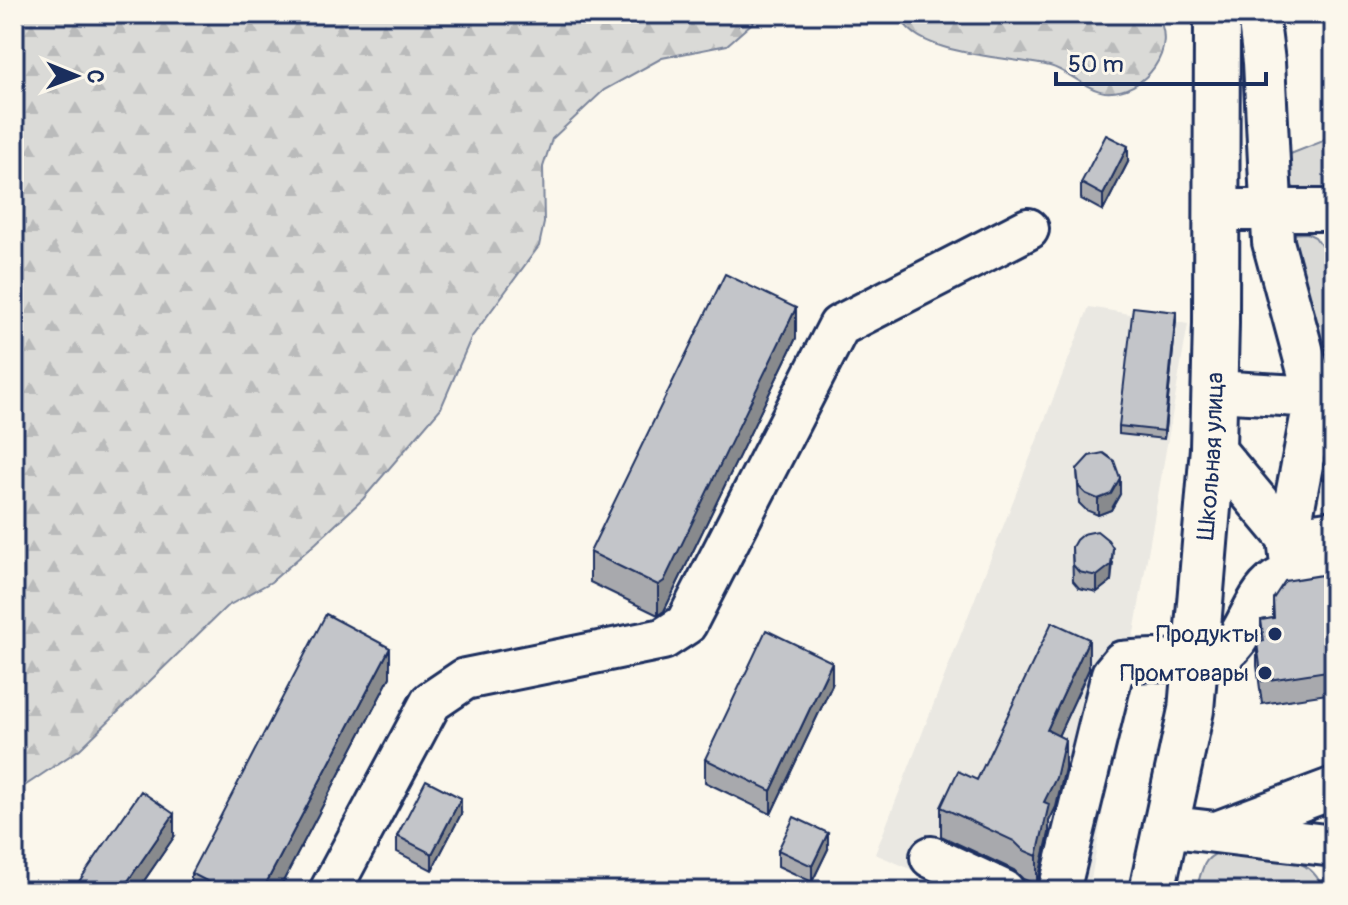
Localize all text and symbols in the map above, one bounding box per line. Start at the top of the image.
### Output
north arrow [36,36,116,116]
scale bar [1056,36,1266,86]
text: 50 m [1068,50,1124,79]
text: С [81,69,109,84]
street label: Школьная улица [1191,372,1229,541]
place label: Продукты [1156,620,1259,649]
marker: Продукты [1266,625,1284,643]
place label: Промтовары [1120,659,1249,688]
marker: Промтовары [1256,664,1274,682]

